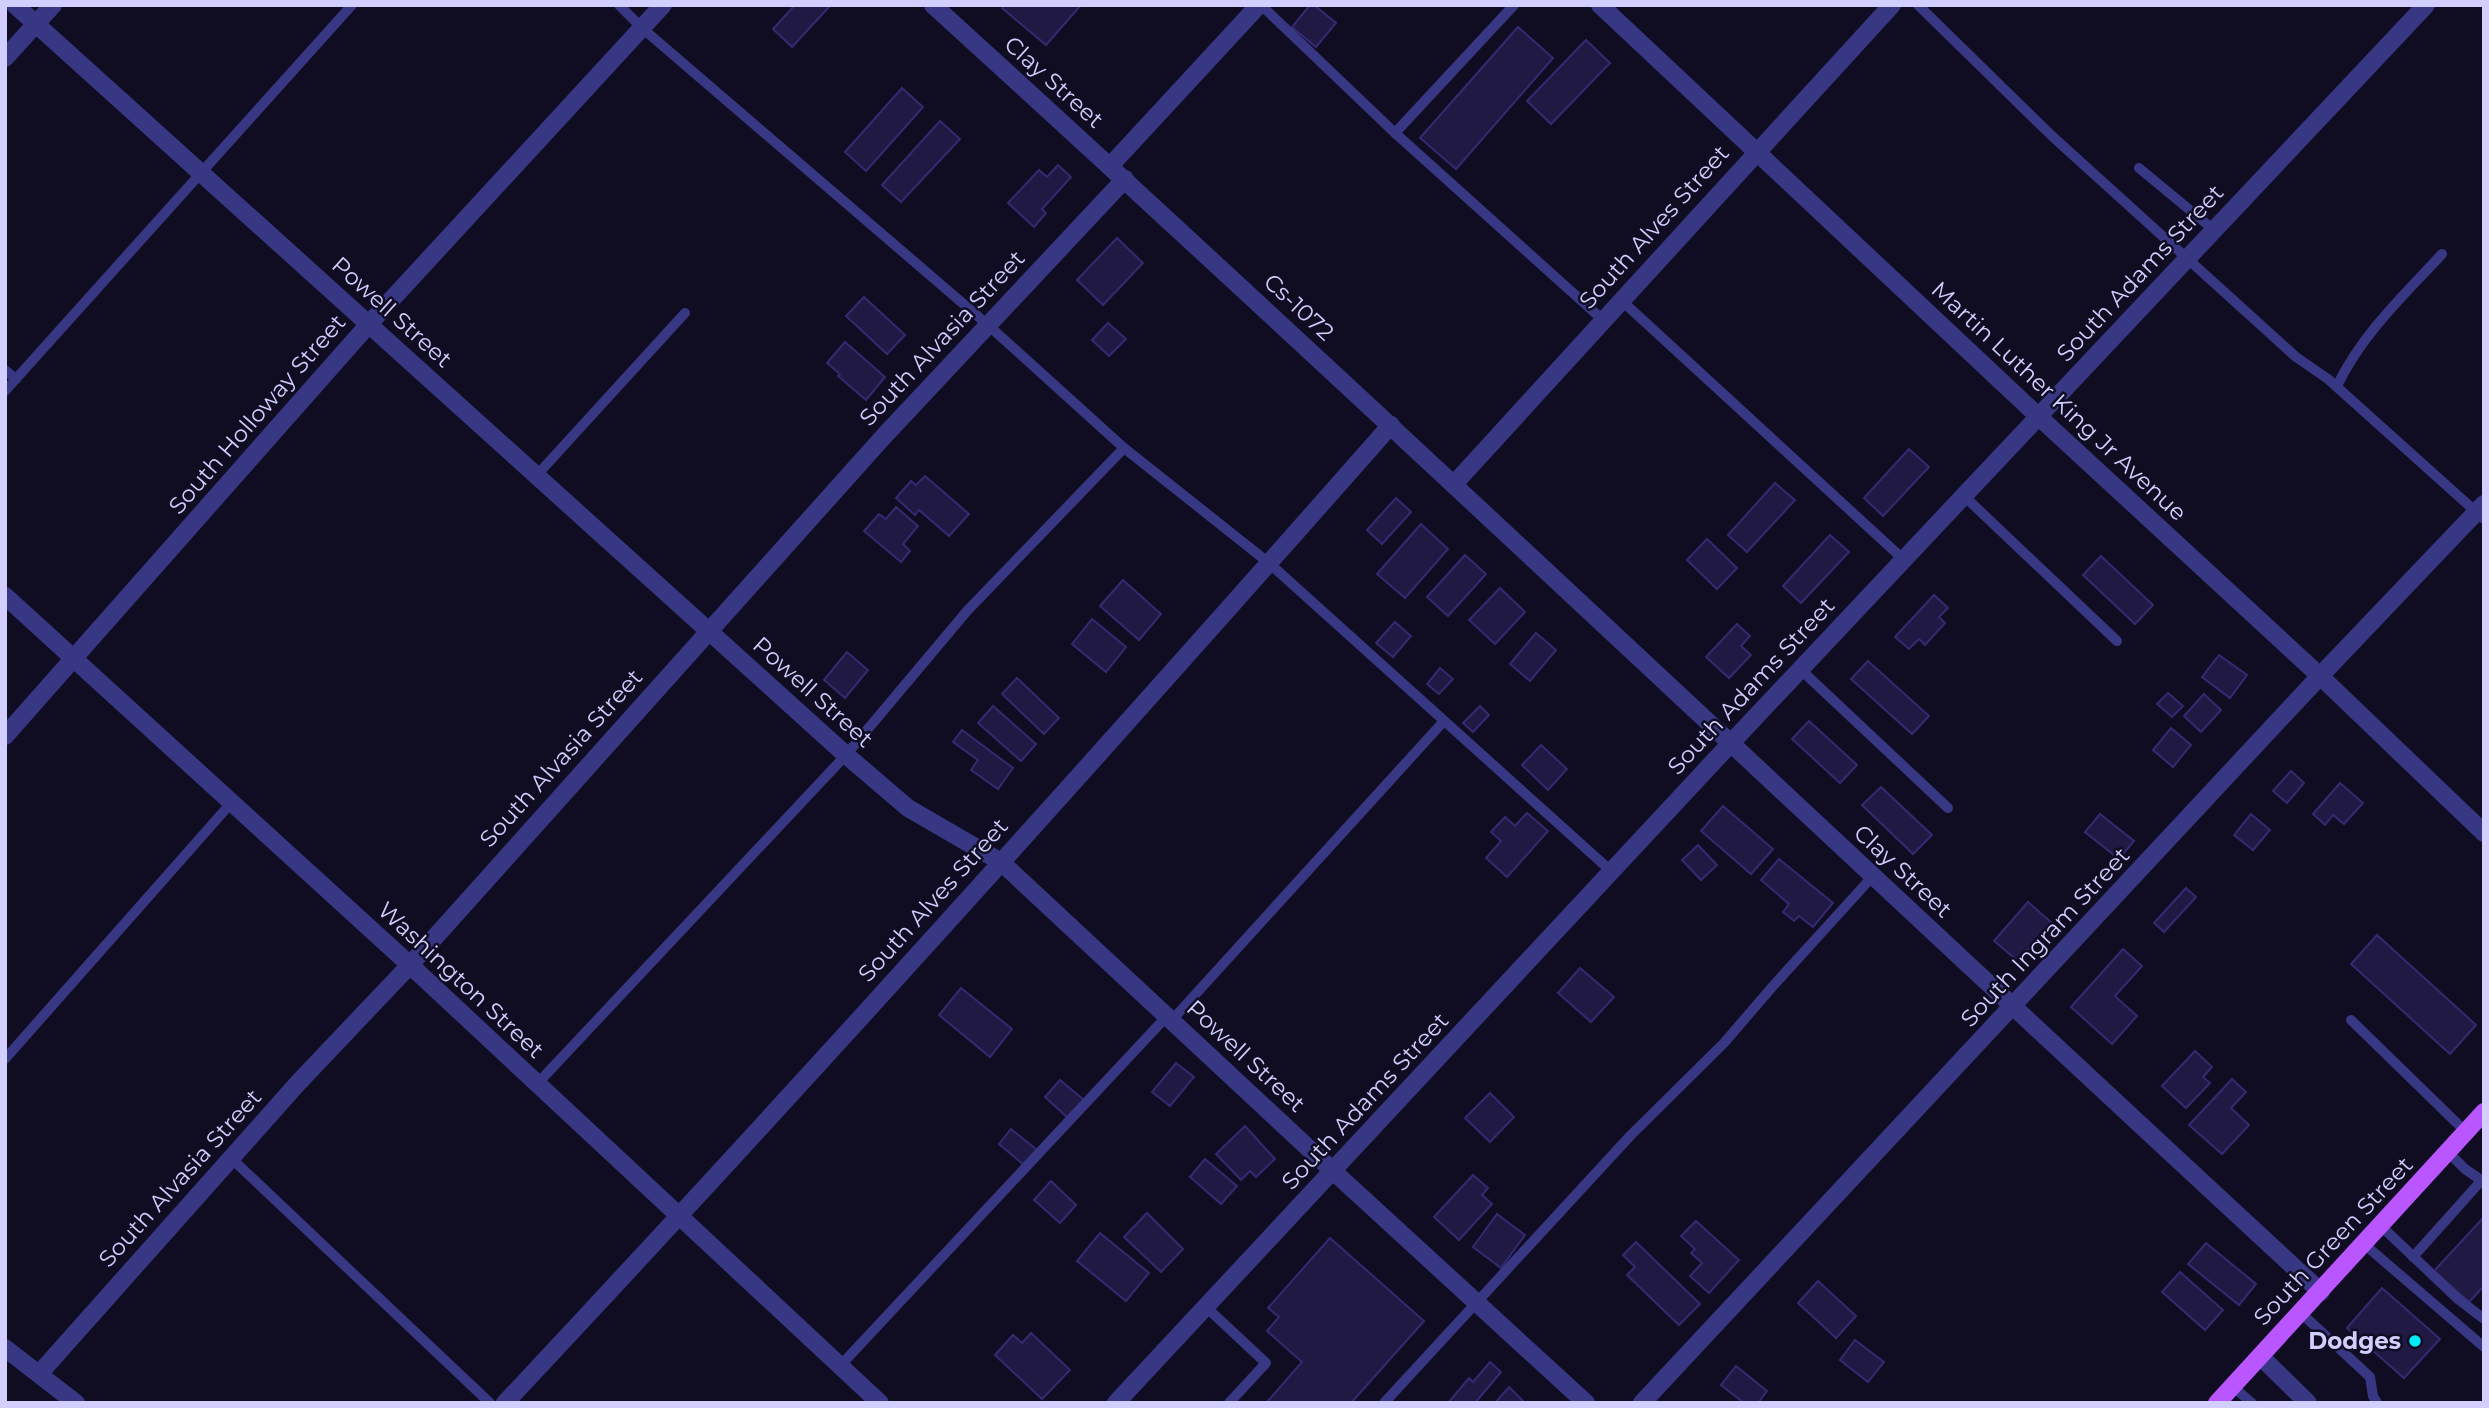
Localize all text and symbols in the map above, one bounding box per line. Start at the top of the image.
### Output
street label: Clay Street [999,30,1109,134]
street label: South Alves Street [1573,139,1735,315]
street label: South Adams Street [2051,179,2229,367]
street label: South Alvasia Street [853,244,1031,432]
street label: Powell Street [326,251,458,373]
street label: Cs-1072 [1258,268,1340,346]
street label: Martin Luther King Jr Avenue [1926,275,2192,527]
street label: South Holloway Street [163,308,351,520]
street label: South Adams Street [1662,592,1840,780]
street label: Powell Street [747,631,879,753]
street label: South Alvasia Street [474,663,648,853]
street label: South Alves Street [852,812,1014,988]
street label: Clay Street [1848,819,1958,923]
street label: South Ingram Street [1955,842,2135,1032]
street label: Washington Street [372,896,550,1064]
street label: Powell Street [1181,994,1311,1118]
street label: South Adams Street [1276,1007,1454,1195]
street label: South Alvasia Street [93,1083,267,1273]
street label: South Green Street [2248,1151,2418,1331]
place label: Dodges [2308,1327,2401,1355]
marker: Dodges [2407,1333,2423,1349]

